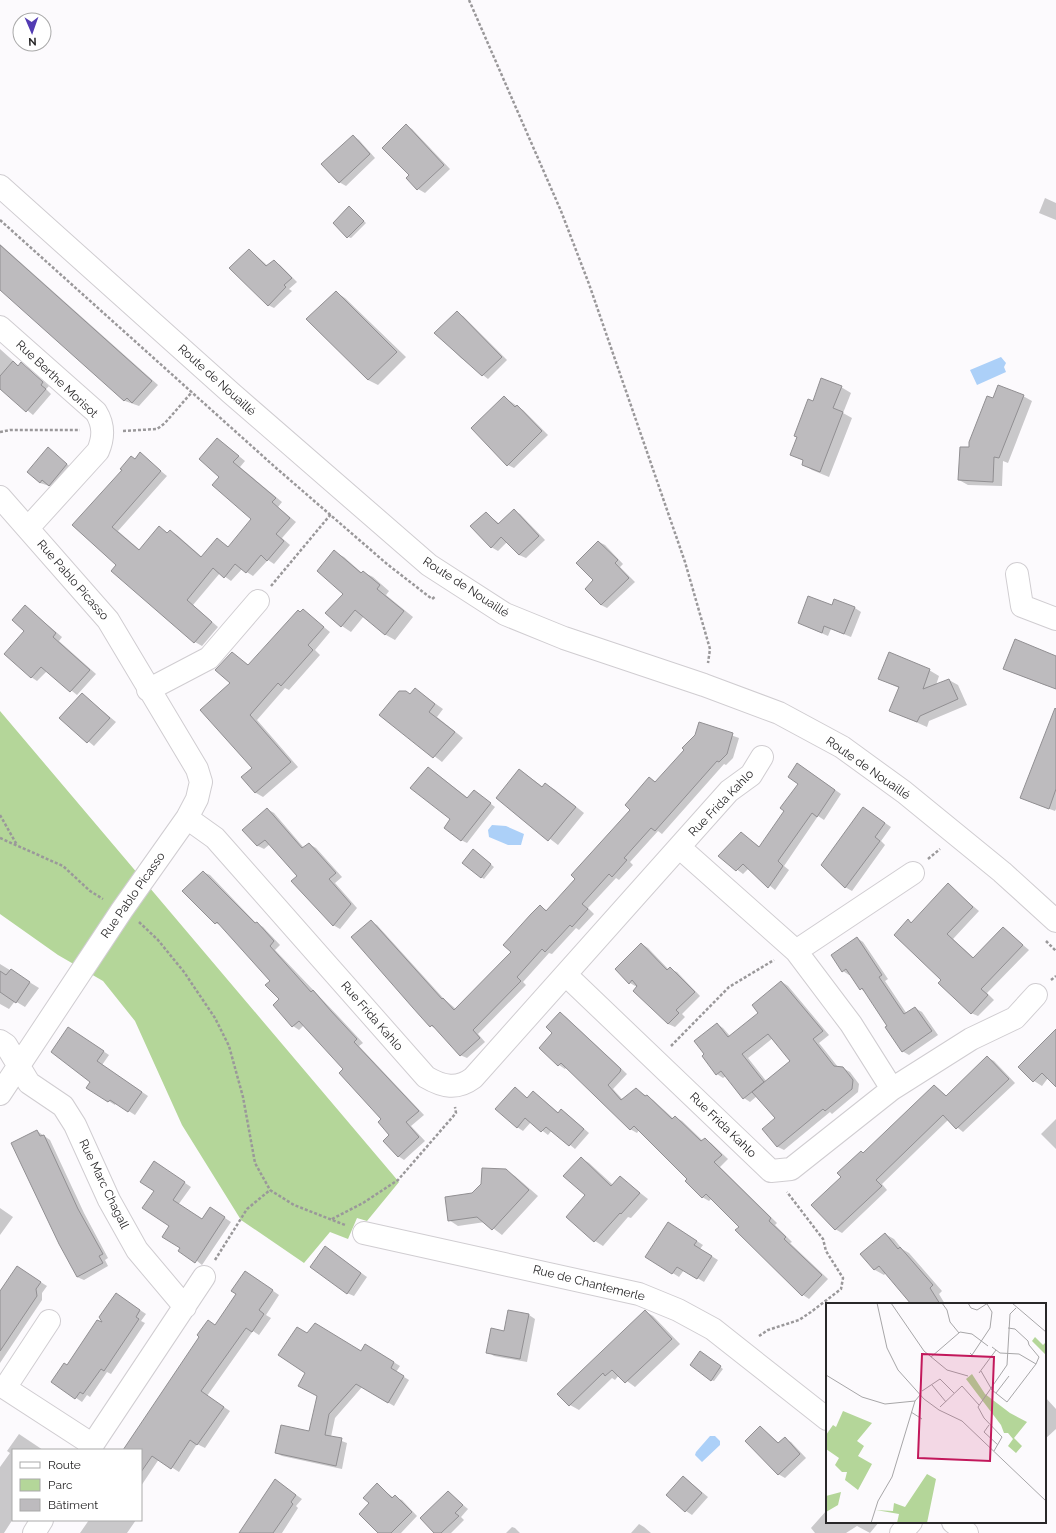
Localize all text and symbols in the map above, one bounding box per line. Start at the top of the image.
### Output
north arrow [12,12,52,52]
text: N [28,35,37,48]
street label: Rue Berthe Morisot [13,338,101,420]
street label: Route de Nouaillé [175,341,259,419]
street label: Rue Pablo Picasso [34,537,112,623]
street label: Route de Nouaillé [420,554,512,620]
street label: Route de Nouaillé [823,734,913,802]
street label: Rue Frida Kahlo [686,767,756,839]
street label: Rue Pablo Picasso [98,849,168,941]
street label: Rue Frida Kahlo [338,979,406,1053]
street label: Rue Frida Kahlo [687,1090,759,1160]
street label: Rue Marc Chagall [76,1137,132,1232]
street label: Rue de Chantemerle [532,1262,646,1304]
inset map [826,1303,1046,1523]
legend [12,1449,142,1521]
text: Route [48,1458,81,1472]
text: Parc [48,1478,73,1492]
text: Bâtiment [48,1498,98,1512]

